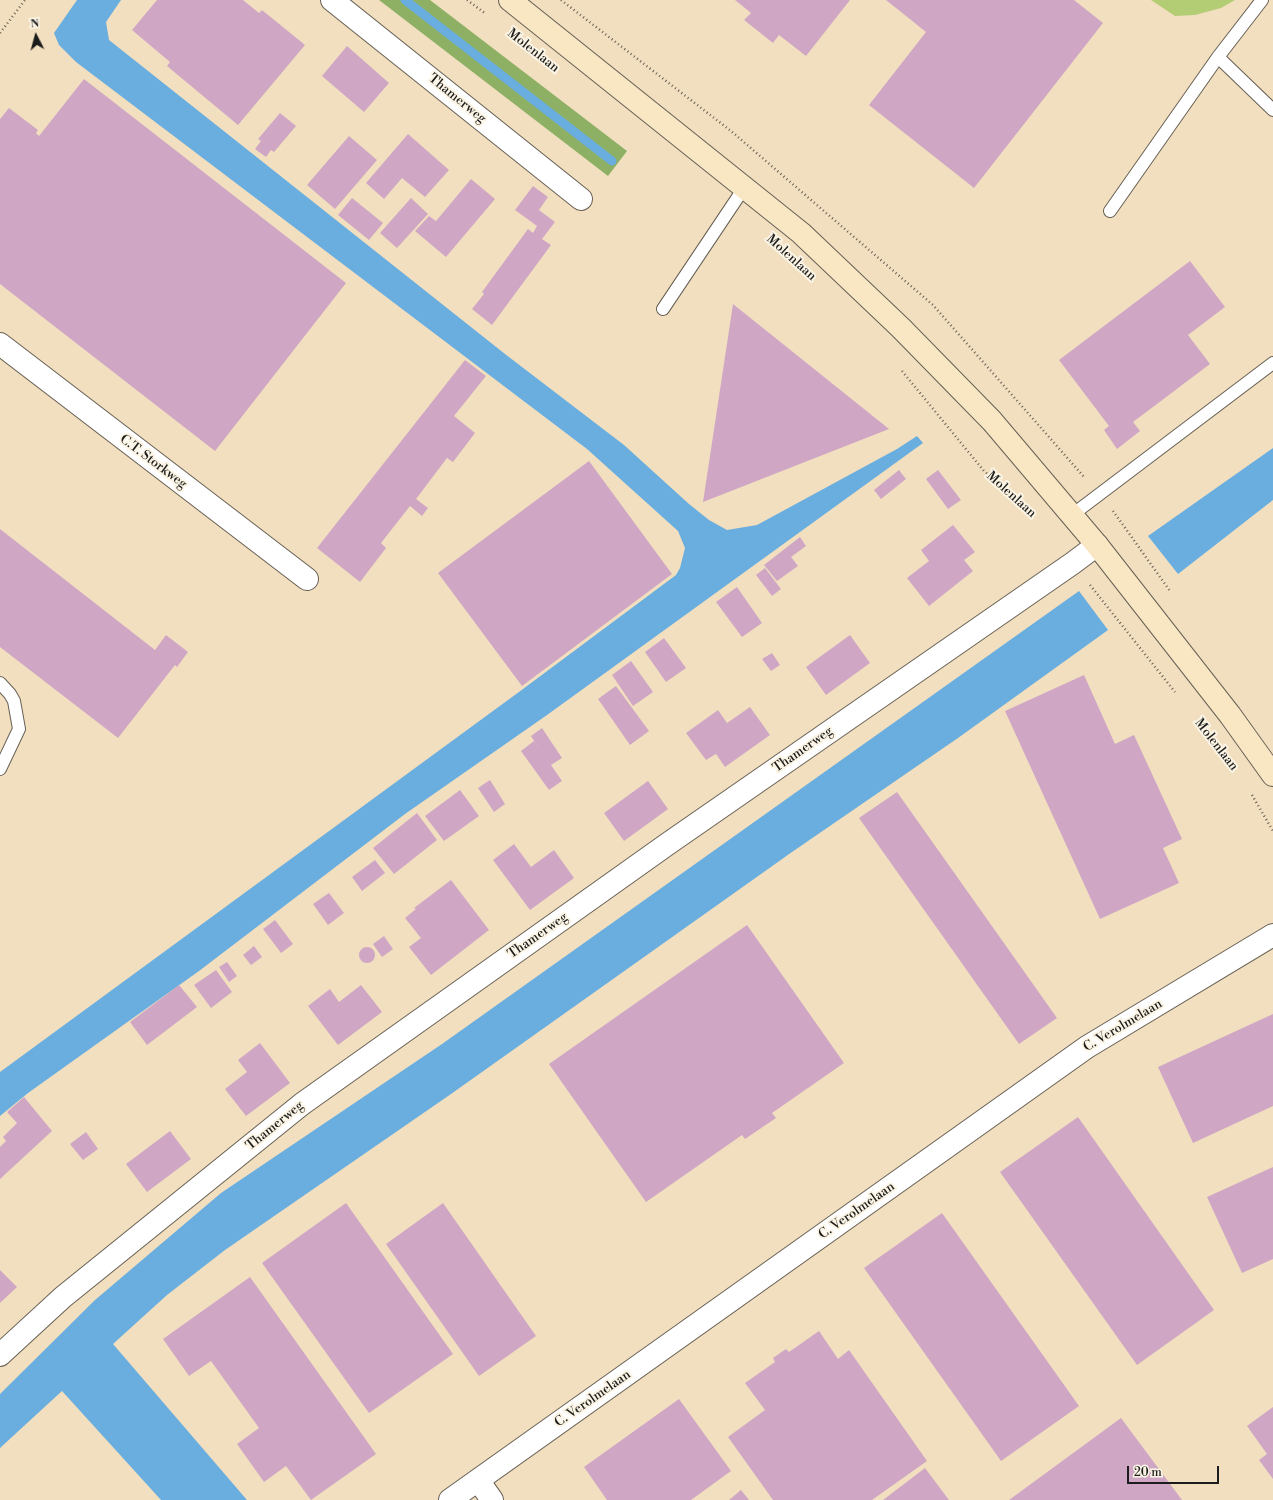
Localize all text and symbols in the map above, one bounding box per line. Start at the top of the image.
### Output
north arrow [16,16,56,56]
text: N [30,17,40,31]
street label: Molenlaan [504,26,562,76]
street label: Thamerweg [425,71,489,127]
street label: Molenlaan [763,232,819,284]
street label: C.T. Storkweg [116,432,190,492]
street label: Molenlaan [983,469,1039,521]
street label: Molenlaan [1191,716,1241,774]
street label: Thamerweg [770,724,836,776]
street label: Thamerweg [505,910,571,962]
street label: C. Verolmelaan [1081,996,1165,1056]
street label: Thamerweg [243,1098,307,1154]
street label: C. Verolmelaan [816,1179,898,1243]
street label: C. Verolmelaan [552,1367,634,1431]
scale bar [1129,1458,1221,1484]
text: 20 m [1134,1465,1162,1480]

